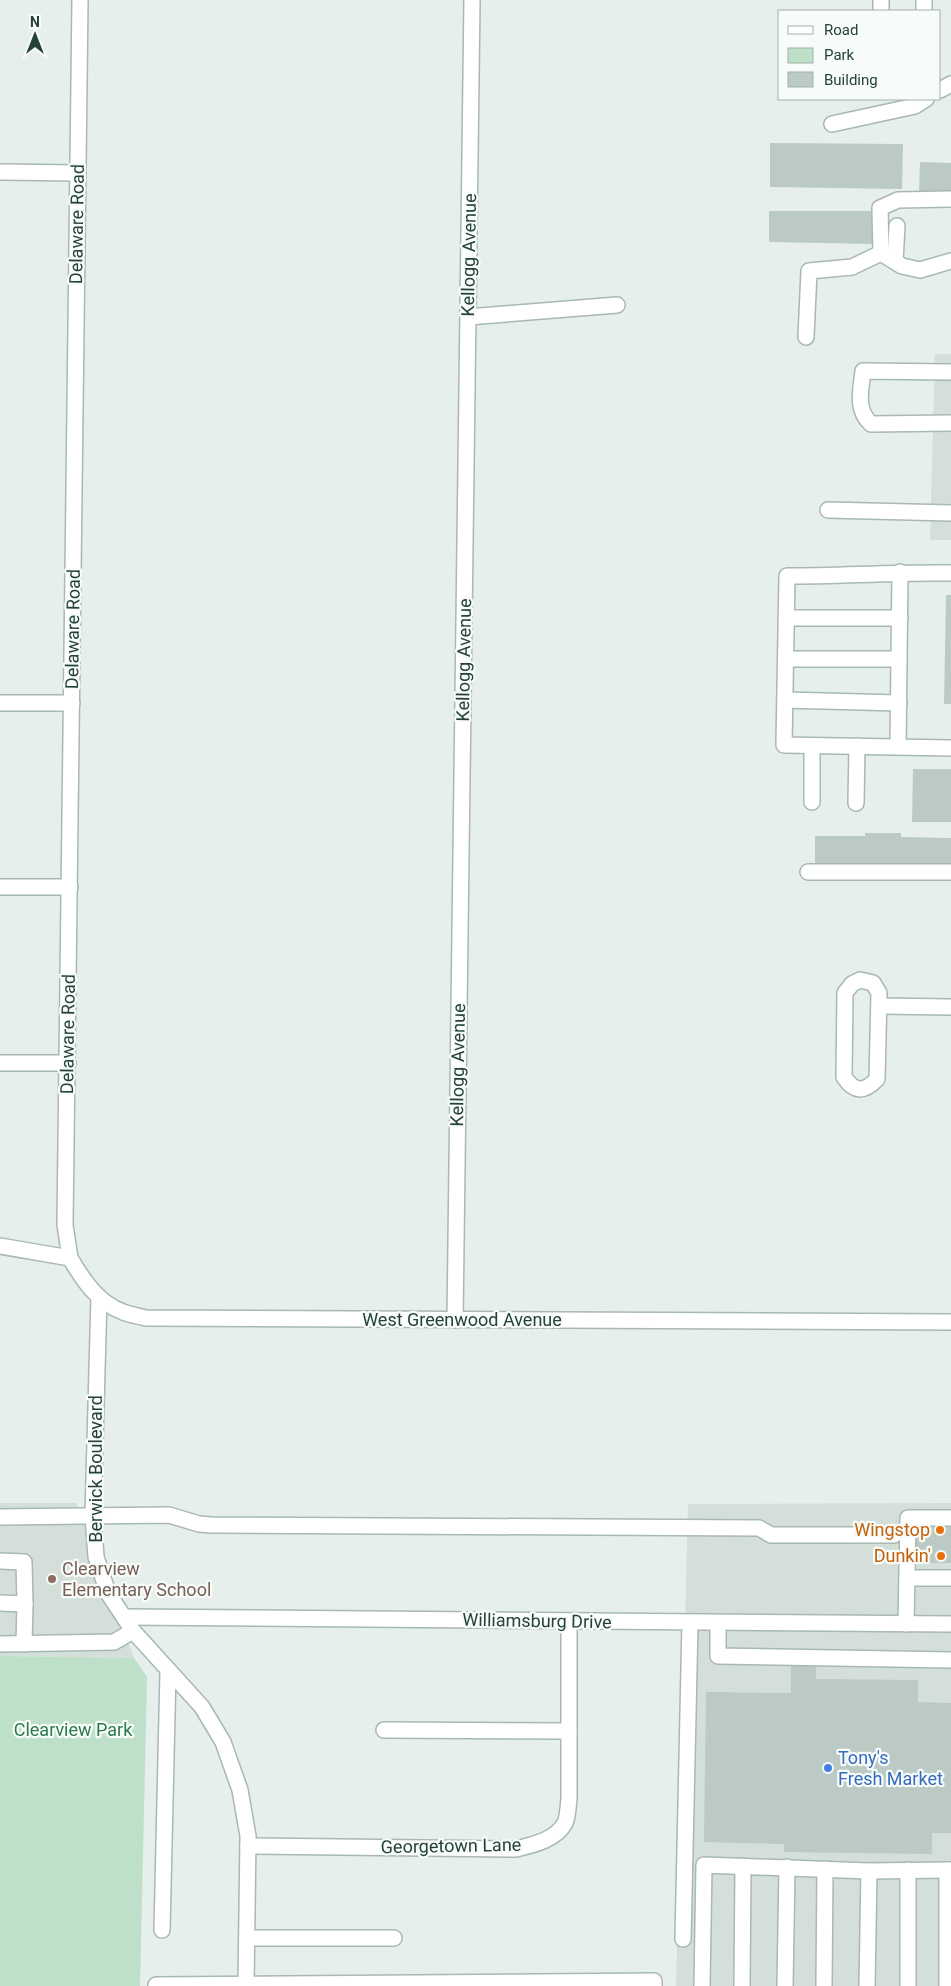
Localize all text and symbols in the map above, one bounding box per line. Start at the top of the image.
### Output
north arrow [10,10,60,60]
legend [778,10,941,100]
text: N [30,14,40,30]
text: Road [824,21,858,39]
text: Park [824,46,855,64]
text: Building [824,71,878,89]
street label: Delaware Road [65,164,88,284]
street label: Kellogg Avenue [457,193,480,317]
street label: Delaware Road [61,569,84,689]
street label: Kellogg Avenue [452,598,475,722]
street label: Delaware Road [56,974,79,1094]
street label: Kellogg Avenue [446,1003,469,1127]
street label: West Greenwood Avenue [362,1309,562,1330]
street label: Berwick Boulevard [85,1395,106,1543]
place label: Wingstop [854,1519,930,1540]
marker: Wingstop [934,1524,946,1536]
place label: Dunkin' [874,1545,931,1566]
marker: Dunkin' [935,1550,947,1562]
place label: Clearview Elementary School [62,1558,211,1600]
marker: Clearview Elementary School [46,1573,58,1585]
street label: Williamsburg Drive [462,1609,612,1632]
park label: Clearview Park [14,1719,133,1740]
place label: Tony's Fresh Market [838,1747,943,1789]
marker: Tony's Fresh Market [822,1762,834,1774]
street label: Georgetown Lane [381,1834,521,1857]

